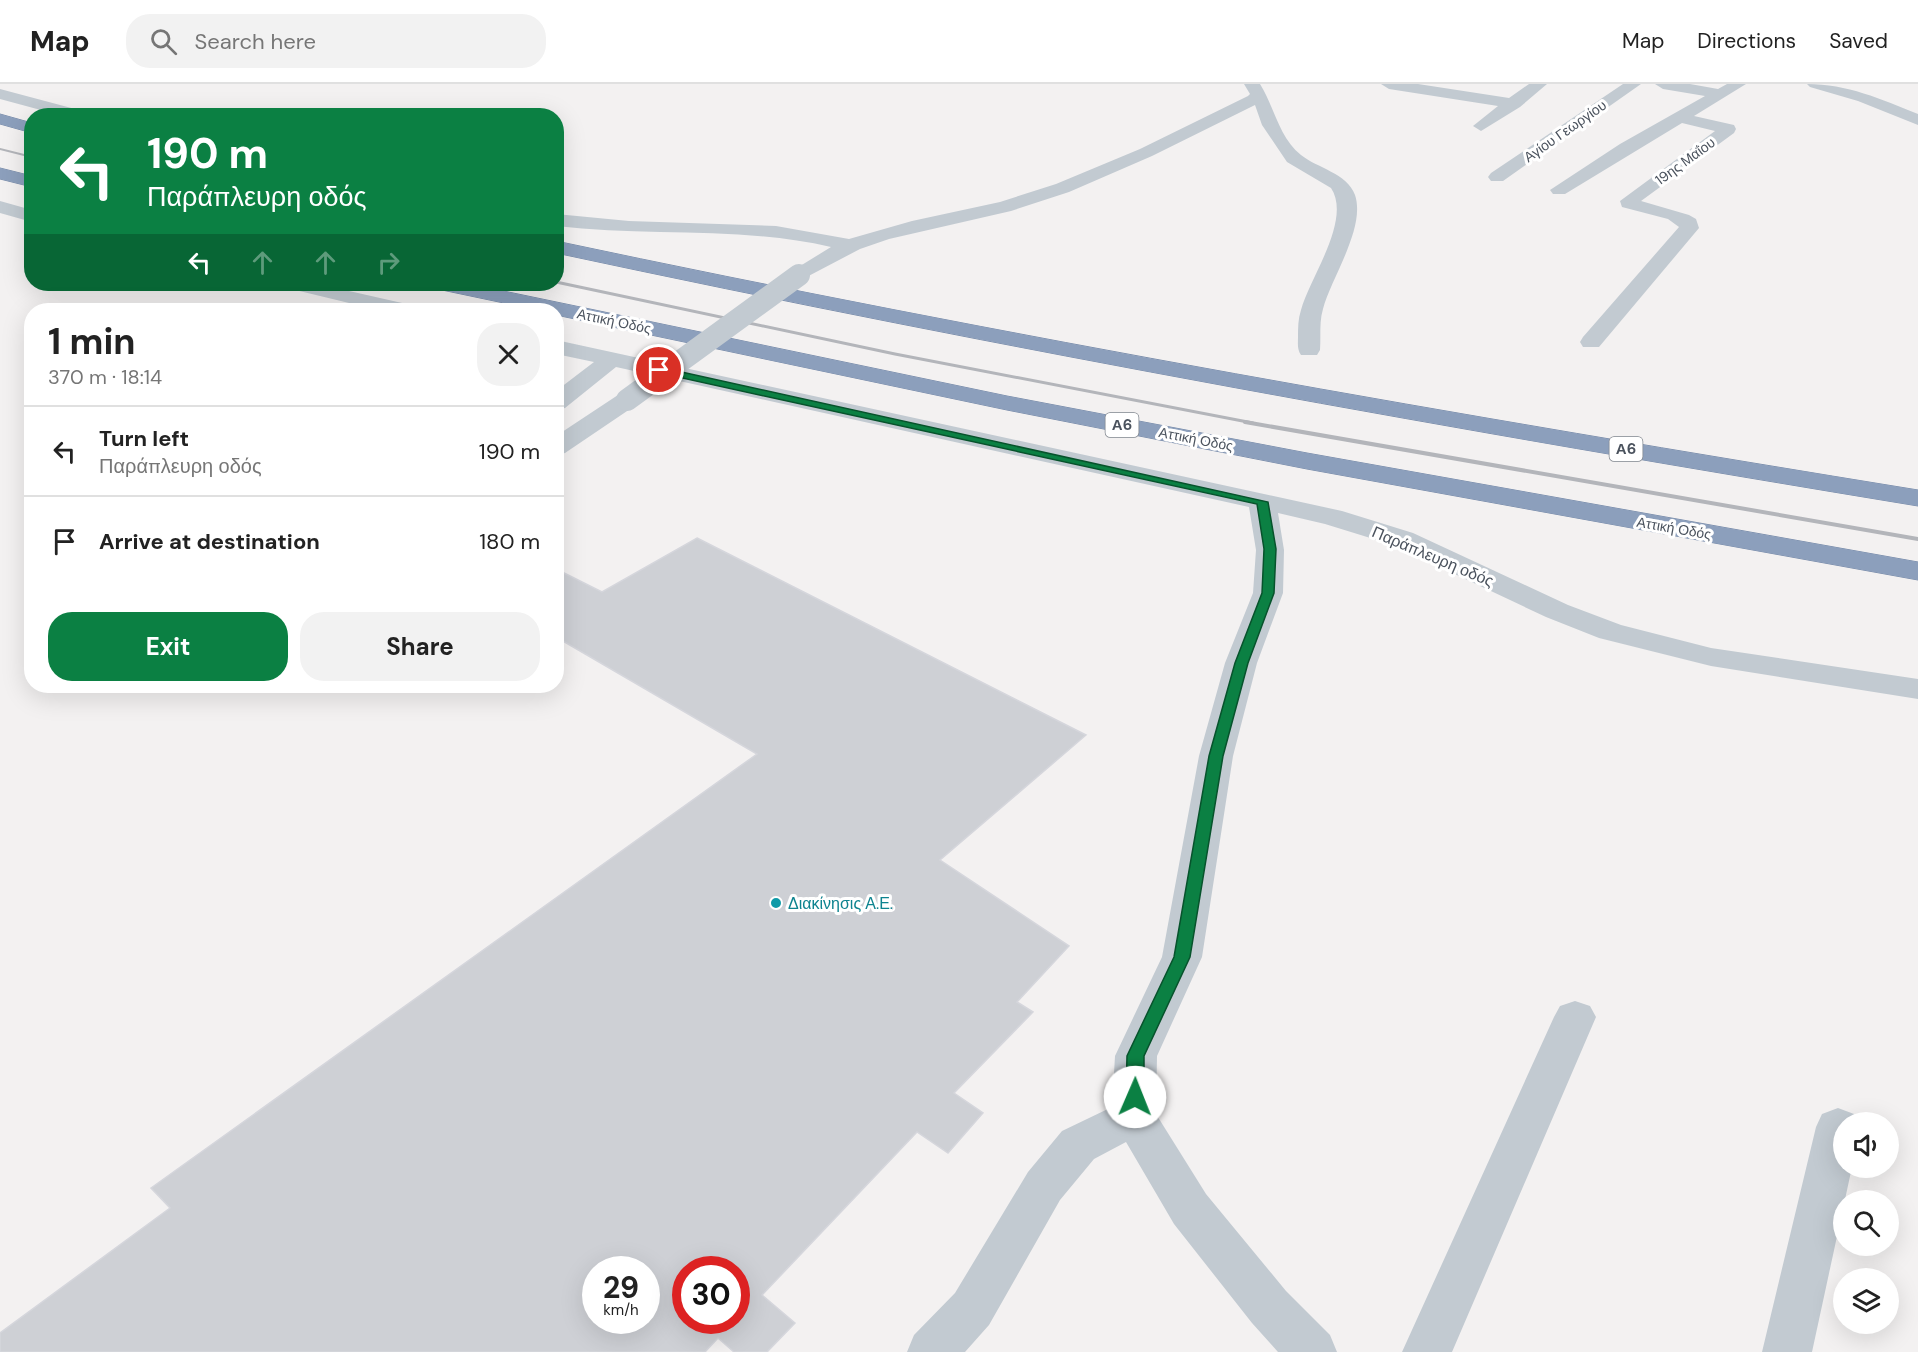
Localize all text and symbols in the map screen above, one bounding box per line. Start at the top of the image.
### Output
search box [126,14,546,68]
text: Map [30,23,90,60]
icon: search [147,25,180,58]
text: Search here [195,27,316,56]
text: Map [1622,27,1664,55]
text: Directions [1697,27,1796,55]
text: Saved [1829,27,1888,55]
street label: Αγίου Γεωργίου [1520,96,1610,166]
text: 190 m [147,126,268,181]
icon: left [48,132,126,210]
street label: 19ης Μαΐου [1652,133,1718,189]
text: Παράπλευρη οδός [147,179,366,214]
icon: left [183,246,216,279]
icon: ahead [246,246,279,279]
icon: ahead [309,246,342,279]
icon: right [372,246,405,279]
street label: Αττική Οδός [575,304,653,338]
text: 1 min [48,318,136,365]
button: close [477,323,540,386]
pin [633,344,684,395]
icon: arrive [642,353,675,386]
text: 370 m · 18:14 [48,364,162,390]
road number: Α6 [1106,413,1138,437]
street label: Αττική Οδός [1157,423,1235,455]
text: Turn left [99,424,189,453]
icon: left [48,435,81,468]
text: 190 m [479,437,540,466]
road number: Α6 [1610,437,1642,461]
text: Παράπλευρη οδός [99,453,262,479]
street label: Αττική Οδός [1635,513,1713,543]
street label: Παράπλευρη οδός [1369,521,1497,592]
icon: arrive [48,525,81,558]
text: Arrive at destination [99,527,320,556]
text: 180 m [479,527,540,556]
button: Exit [48,612,288,681]
button: Share [300,612,540,681]
place label: Διακίνησις Α.Ε. [788,893,893,914]
marker: Διακίνησις Α.Ε. [769,896,783,910]
position arrow [1103,1065,1167,1129]
map controls [1833,1112,1899,1334]
button: sound [1833,1112,1899,1178]
button: search [1833,1190,1899,1256]
speed limit sign: 30 [672,1256,750,1334]
text: 29 [603,1268,639,1307]
button: layers [1833,1268,1899,1334]
text: km/h [603,1300,639,1320]

